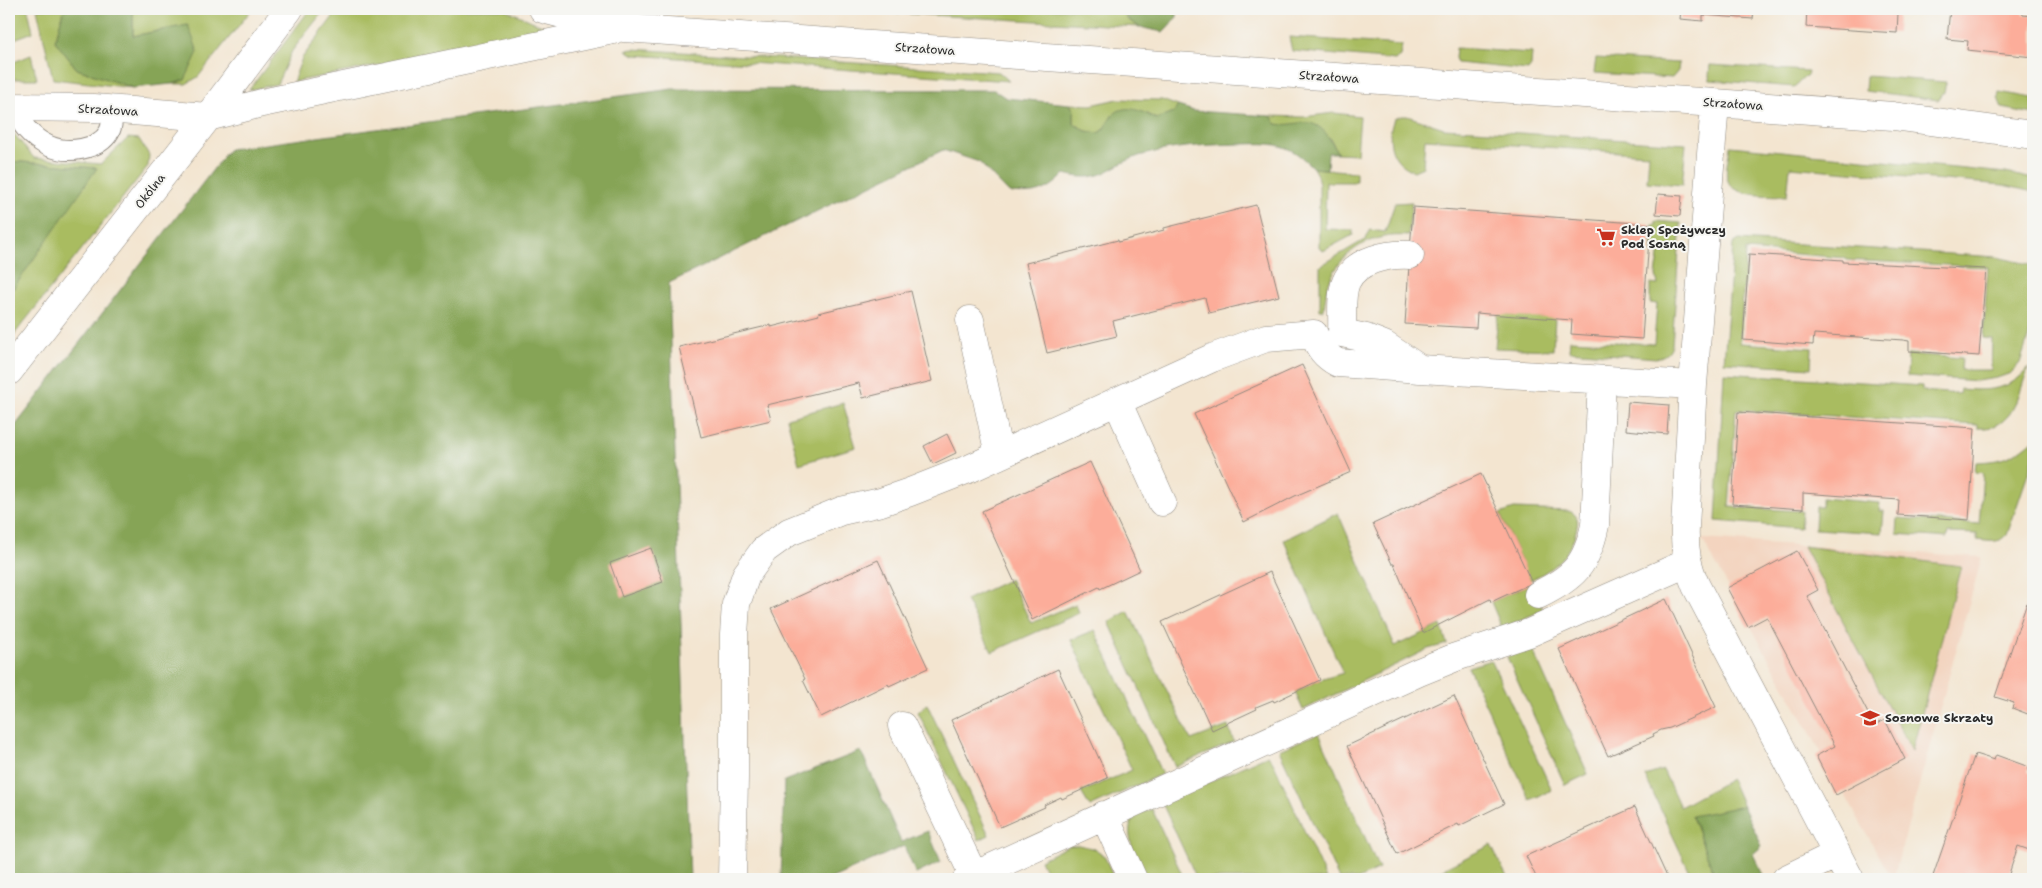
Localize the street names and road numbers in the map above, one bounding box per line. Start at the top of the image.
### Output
street label: Strzałowa [894,39,956,59]
street label: Strzałowa [1298,67,1360,87]
street label: Strzałowa [1702,94,1764,114]
street label: Strzałowa [78,100,139,120]
street label: Okólna [131,170,169,212]

